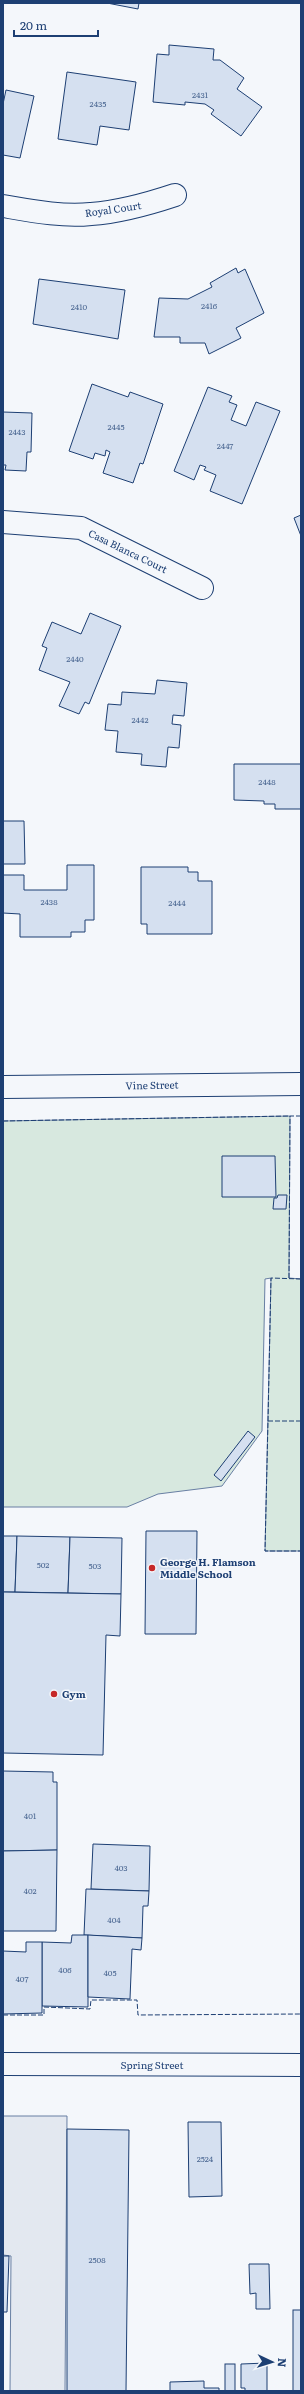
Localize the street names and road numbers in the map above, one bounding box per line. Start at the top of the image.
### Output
street label: Royal Court [84,197,142,220]
street label: Casa Blanca Court [86,525,170,576]
street label: Vine Street [125,1077,179,1092]
street label: Spring Street [121,2057,183,2072]

